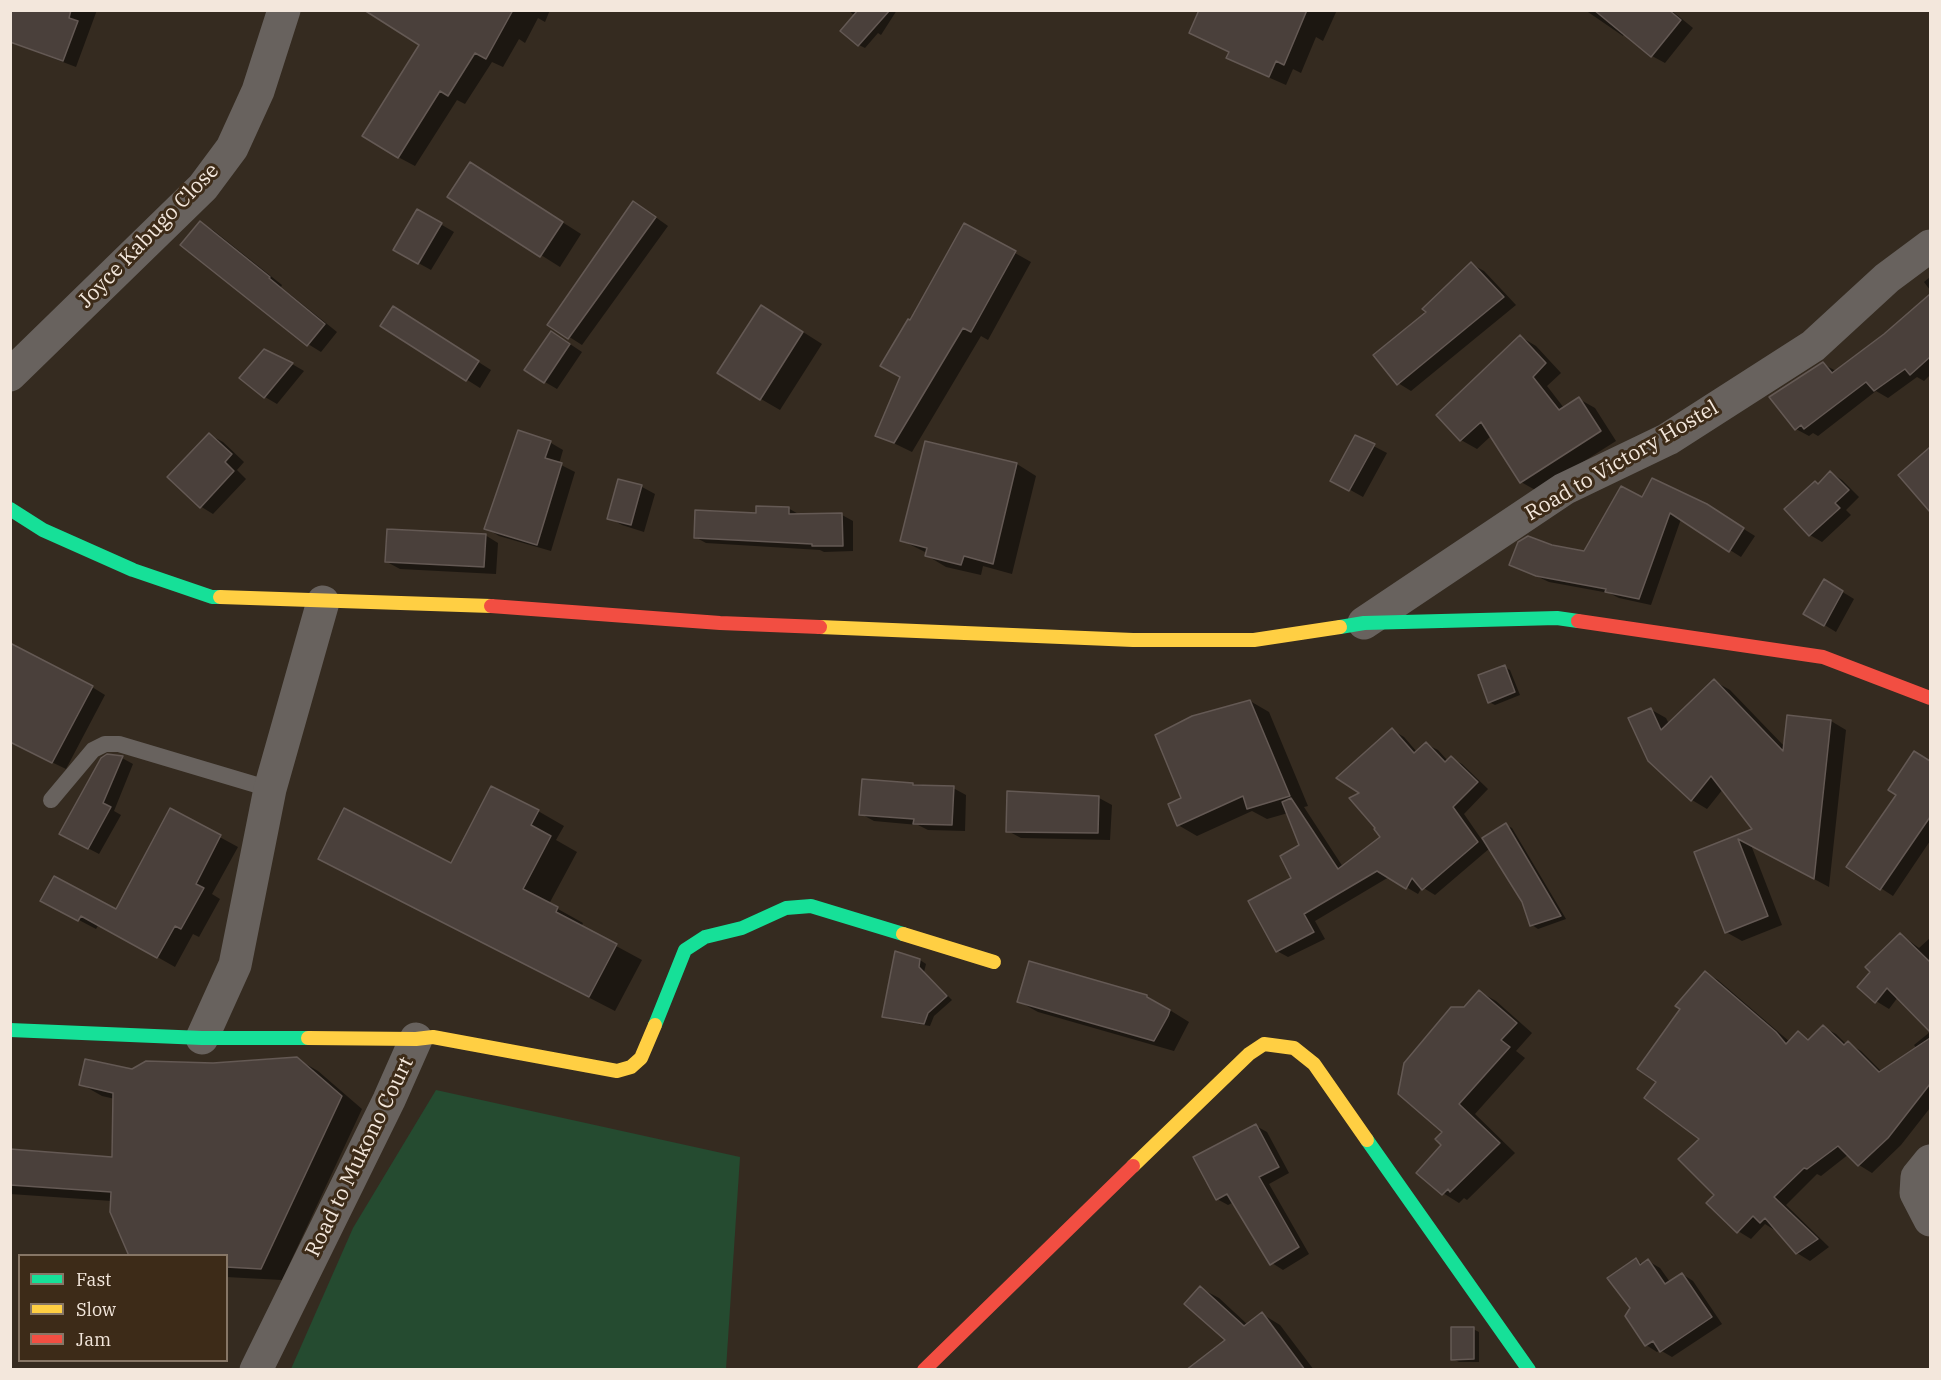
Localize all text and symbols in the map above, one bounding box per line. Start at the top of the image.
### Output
street label: Joyce Kabugo Close [73,158,225,314]
street label: Road to Victory Hostel [1521,395,1723,527]
street label: Road to Mukono Court [301,1053,419,1261]
legend [18,1254,228,1362]
text: Fast [76,1268,111,1291]
text: Slow [76,1298,116,1321]
text: Jam [76,1328,111,1351]

